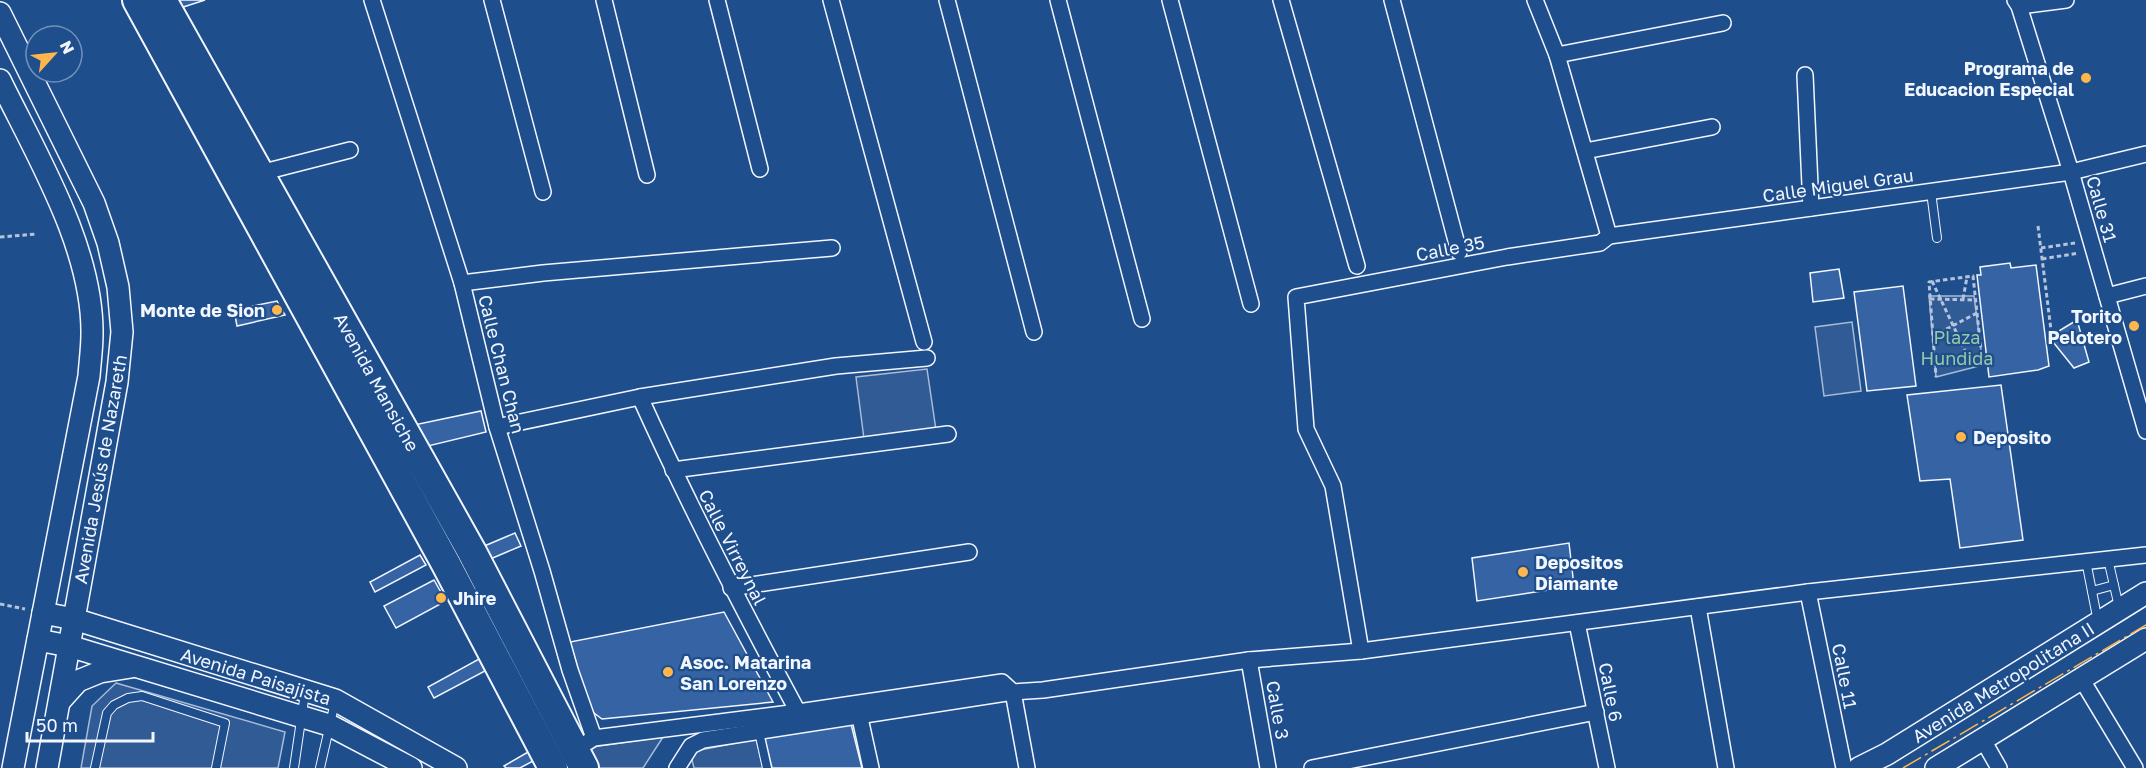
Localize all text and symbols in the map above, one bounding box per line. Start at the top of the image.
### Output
north arrow [24,24,84,84]
text: N [56,37,79,57]
place label: Programa de Educacion Especial [1904,57,2074,100]
marker: Programa de Educacion Especial [2079,71,2093,85]
street label: Calle Miguel Grau [1761,164,1915,206]
street label: Calle 31 [2082,173,2122,245]
street label: Calle 35 [1414,231,1486,265]
street label: Calle Chan Chan [474,292,530,436]
place label: Monte de Sion [140,299,265,321]
marker: Monte de Sion [270,303,284,317]
place label: Torito Pelotero [2047,305,2122,348]
street label: Avenida Mansiche [330,309,424,455]
marker: Torito Pelotero [2127,319,2141,333]
park label: Plaza Hundida [1921,326,1993,369]
street label: Avenida Jesús de Nazareth [69,353,131,585]
place label: Deposito [1973,426,2052,448]
marker: Deposito [1954,430,1968,444]
street label: Calle Virreynal [694,486,772,609]
place label: Depositos Diamante [1535,551,1623,594]
marker: Depositos Diamante [1516,565,1530,579]
place label: Jhire [453,587,497,609]
marker: Jhire [434,591,448,605]
street label: Avenida Metropolitana II [1908,617,2098,747]
street label: Calle 11 [1828,641,1862,711]
street label: Avenida Paisajista [178,643,334,709]
place label: Asoc. Matarina San Lorenzo [680,651,811,694]
street label: Calle 6 [1595,661,1627,723]
marker: Asoc. Matarina San Lorenzo [661,665,675,679]
street label: Calle 3 [1262,679,1294,741]
scale bar [27,705,153,743]
text: 50 m [36,714,78,736]

